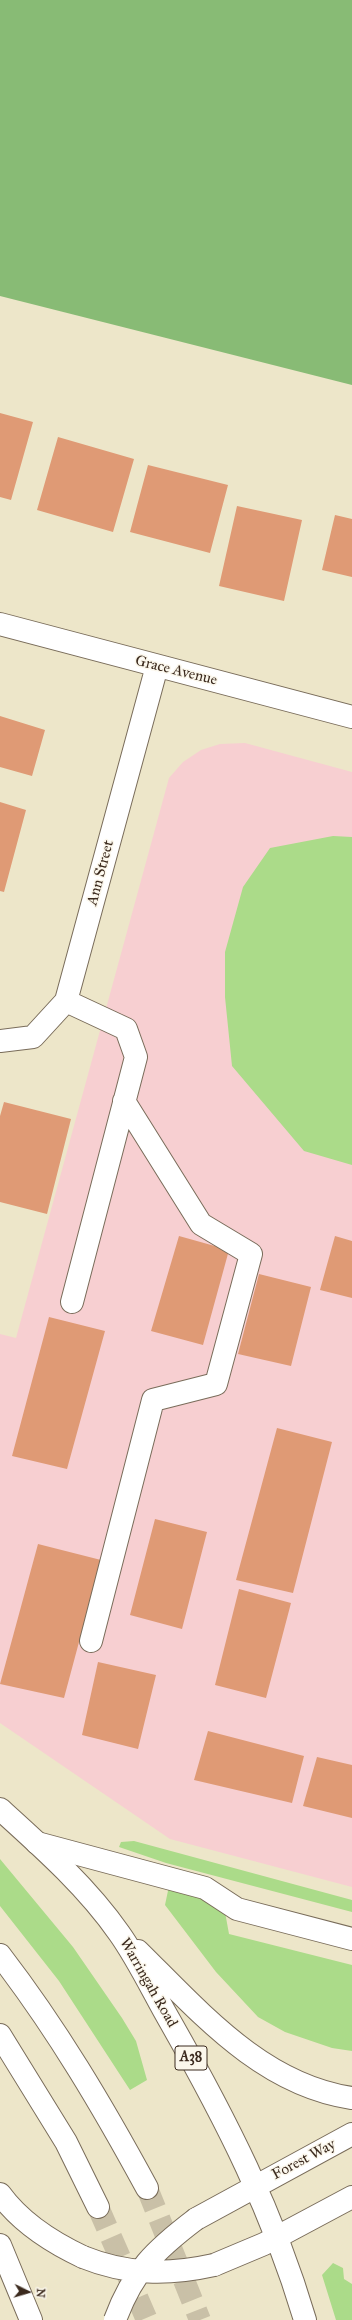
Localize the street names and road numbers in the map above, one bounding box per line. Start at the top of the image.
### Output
street label: Grace Avenue [133,652,219,690]
street label: Ann Street [84,838,118,908]
street label: Warringah Road [115,1935,181,2031]
road number: A38 [175,2046,207,2070]
street label: Forest Way [269,2136,339,2184]

